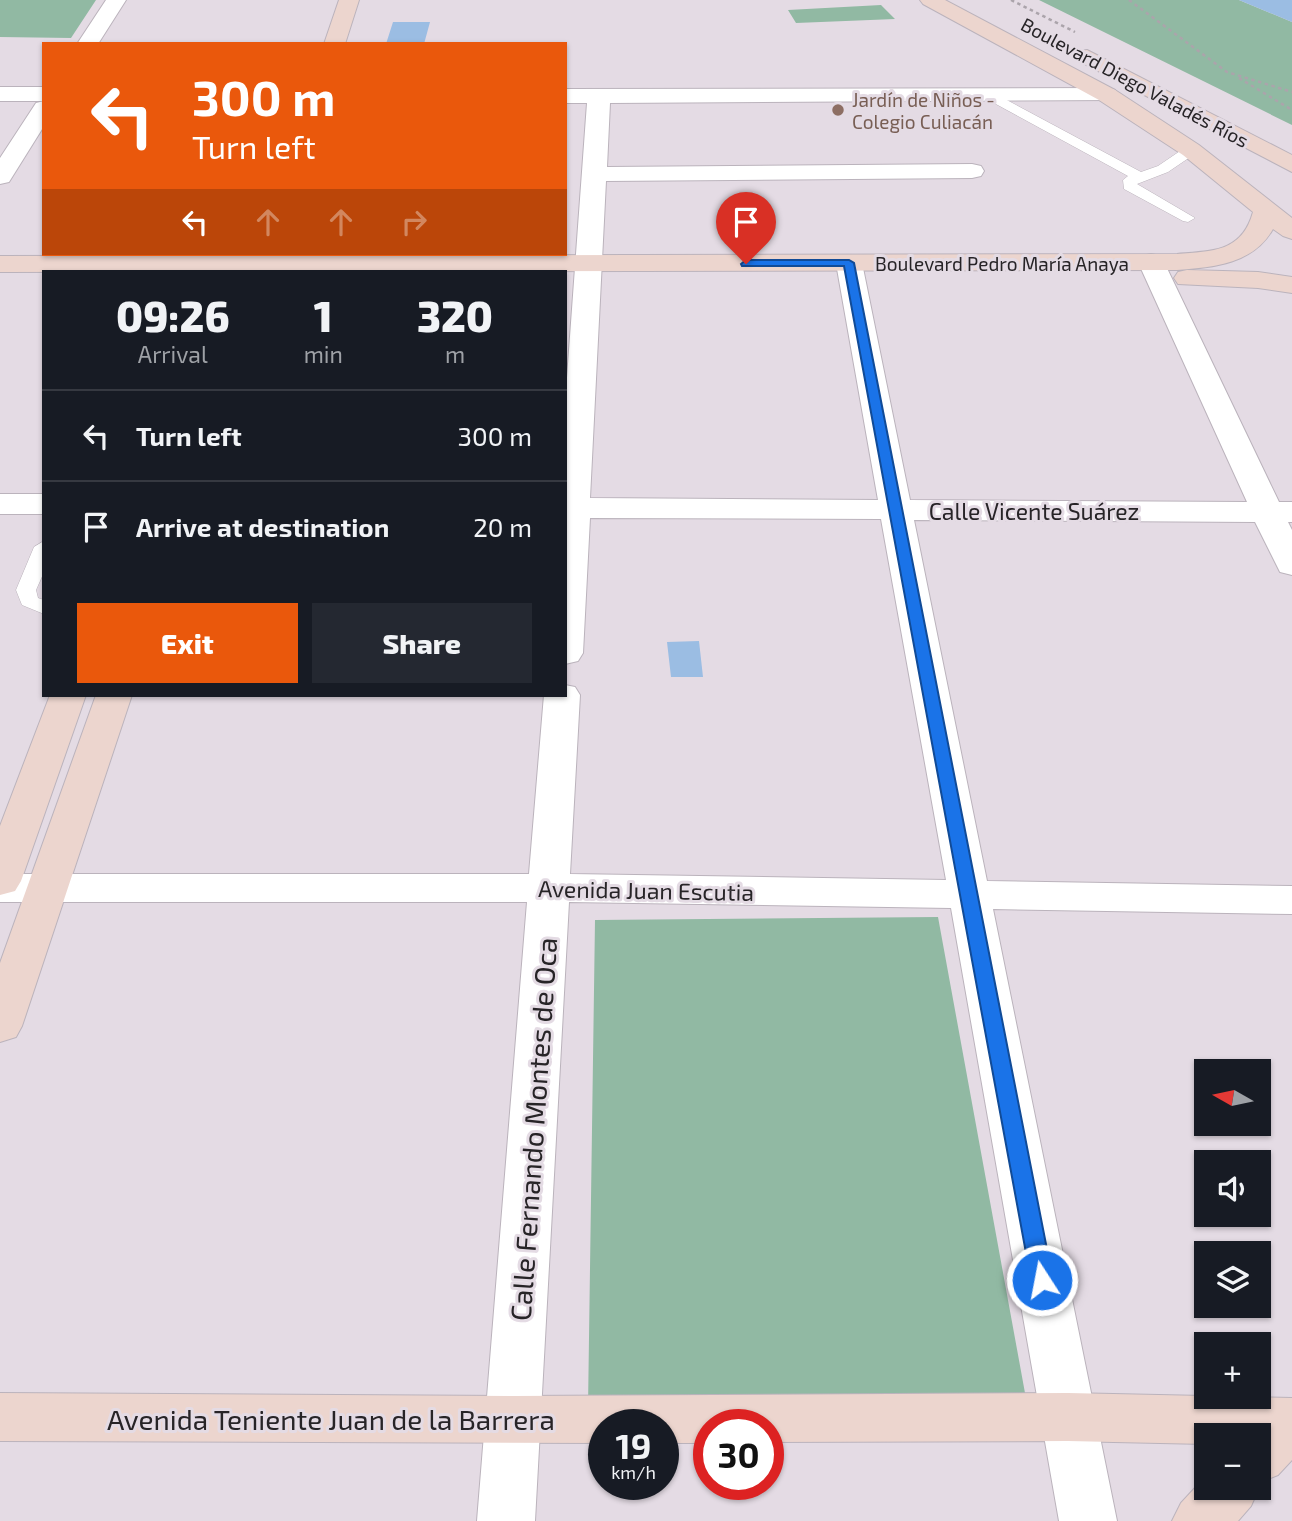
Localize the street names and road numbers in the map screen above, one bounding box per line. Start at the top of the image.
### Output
street label: Boulevard Diego Valadés Ríos [1017,12,1253,152]
street label: Boulevard Pedro María Anaya [875,252,1129,275]
street label: Calle Vicente Suárez [929,497,1139,525]
street label: Avenida Juan Escutia [538,874,754,906]
street label: Calle Fernando Montes de Oca [503,936,563,1322]
street label: Avenida Teniente Juan de la Barrera [107,1402,555,1436]

